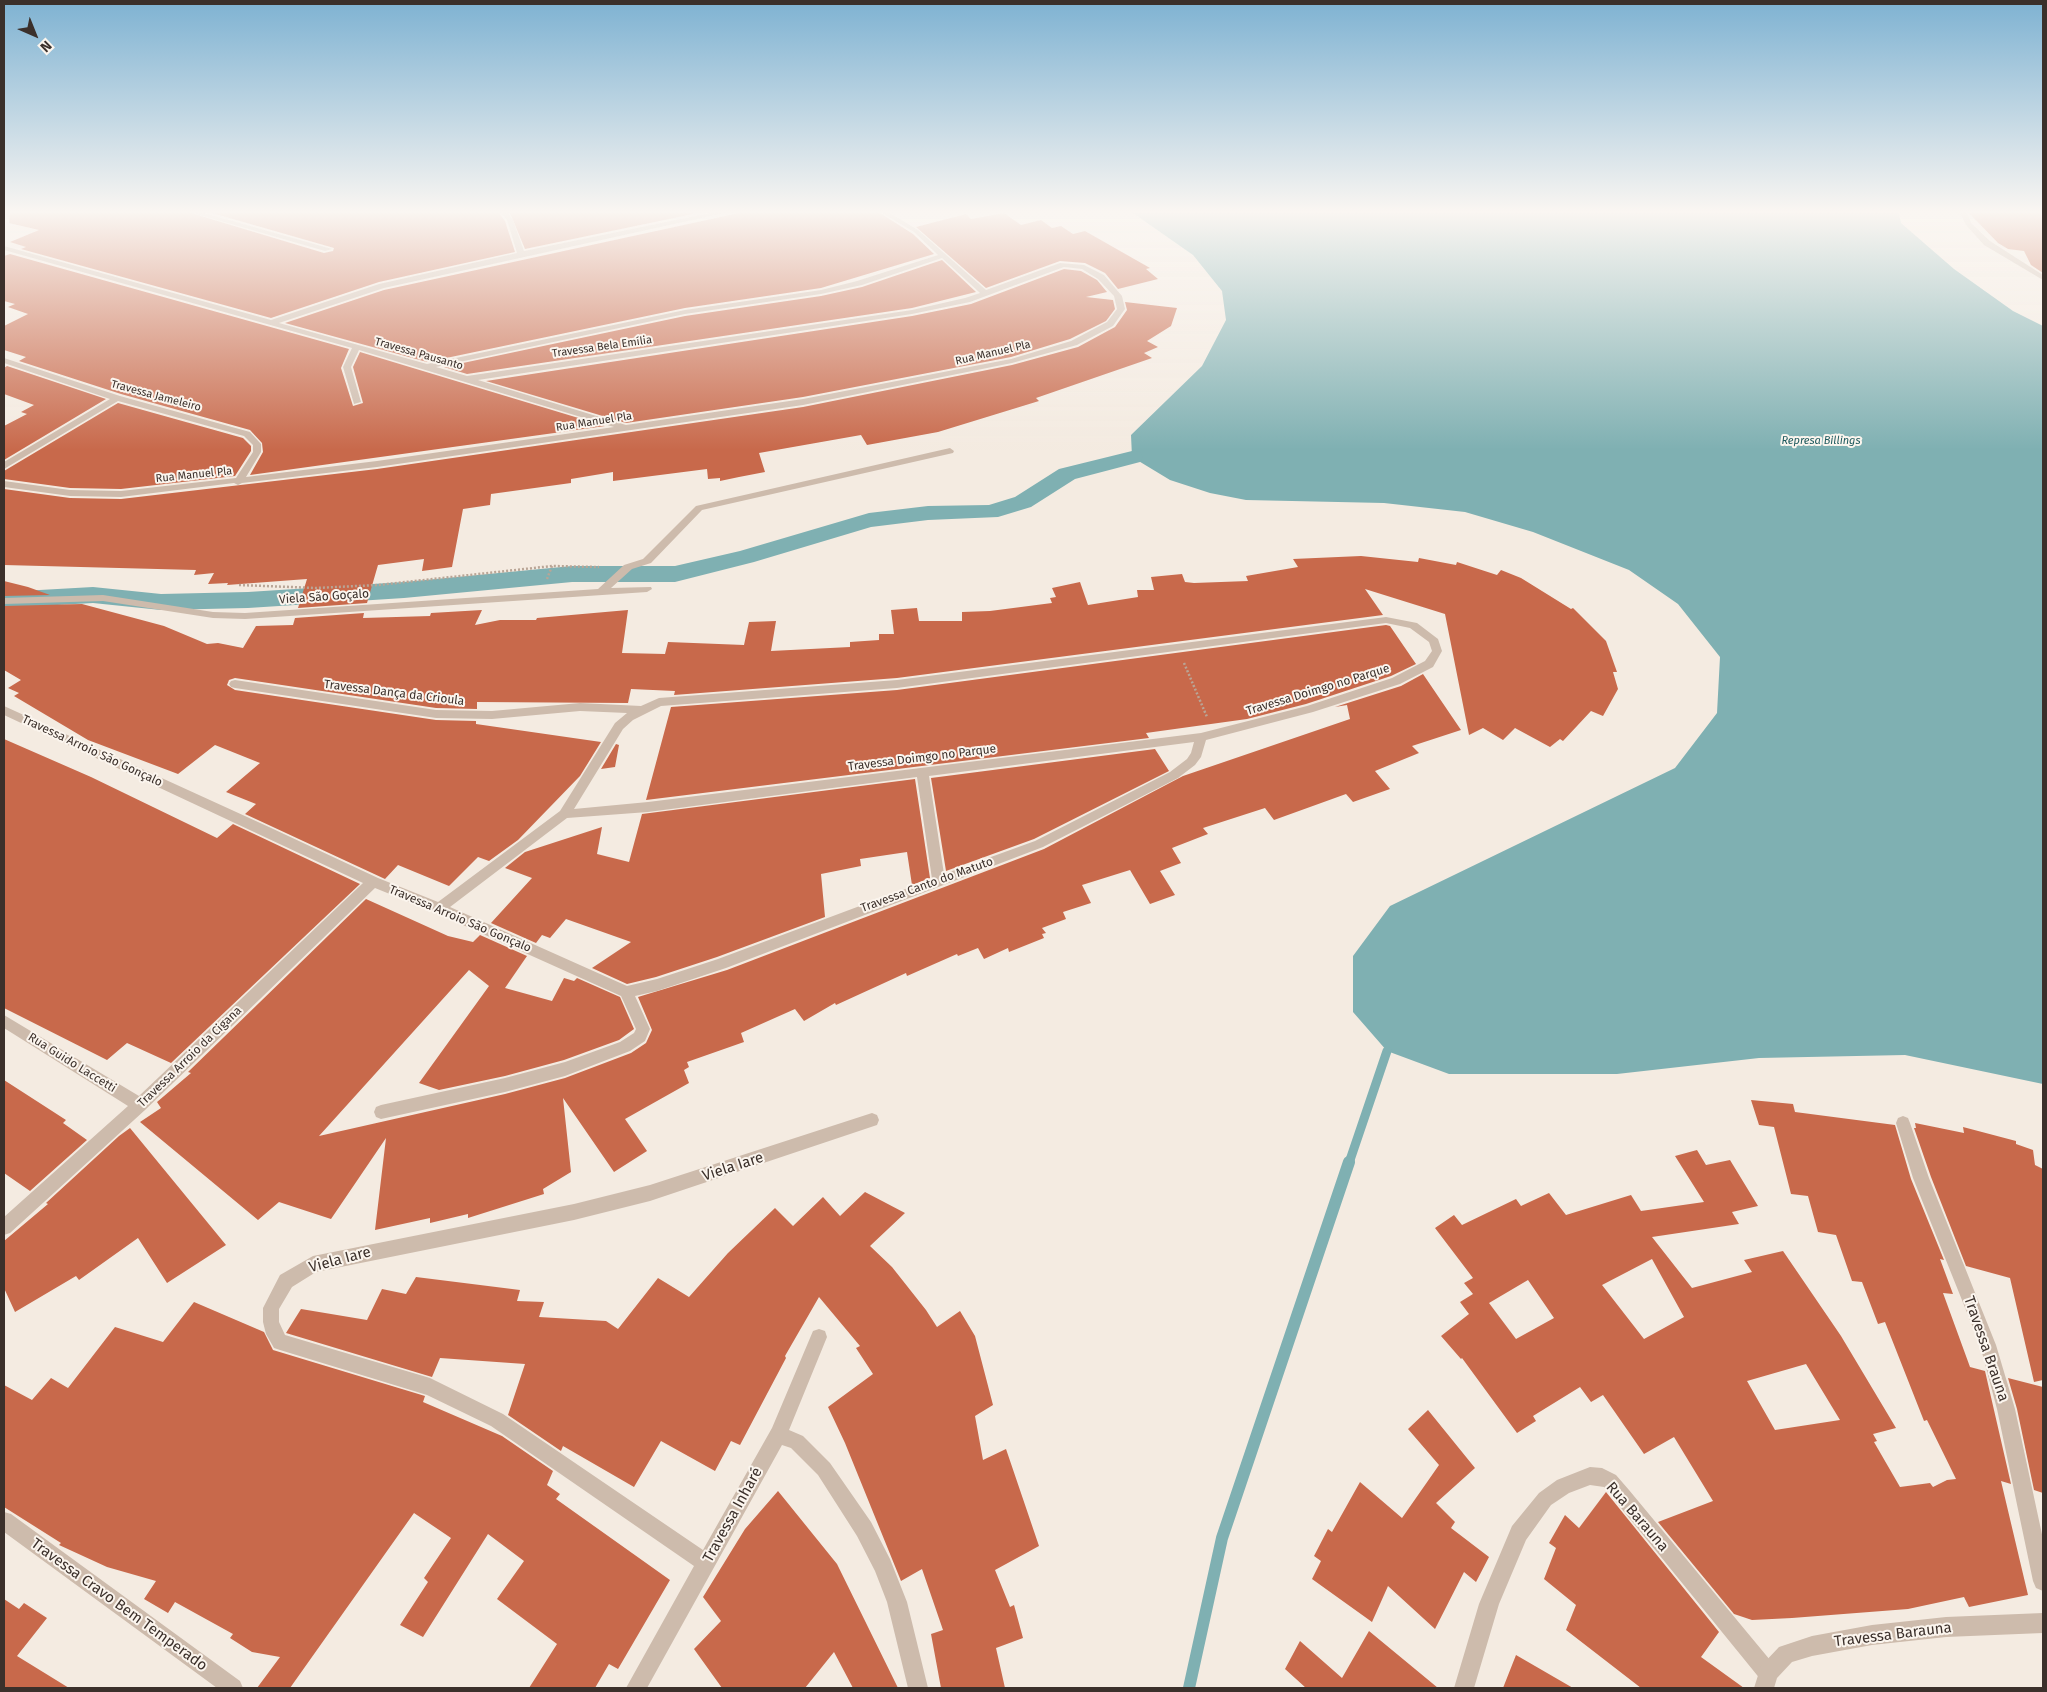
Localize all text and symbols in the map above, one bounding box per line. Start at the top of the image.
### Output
north arrow [10,10,60,60]
text: N [37,37,55,55]
street label: Travessa Bela Emília [551,333,653,361]
street label: Travessa Pausanto [373,335,465,373]
street label: Rua Manuel Pla [954,338,1032,368]
street label: Travessa Jameleiro [110,378,202,414]
street label: Rua Manuel Pla [555,409,633,435]
water label: Represa Billings [1781,434,1861,448]
street label: Rua Manuel Pla [155,464,233,486]
street label: Viela São Goçalo [279,587,369,607]
street label: Travessa Doimgo no Parque [1245,661,1391,719]
street label: Travessa Dança da Crioula [323,677,465,709]
street label: Travessa Arroio São Gonçalo [20,712,164,790]
street label: Travessa Doimgo no Parque [847,742,997,774]
street label: Travessa Canto do Matuto [859,854,995,916]
street label: Travessa Arroio São Gonçalo [387,882,533,956]
street label: Travessa Arroio da Cigana [135,1004,245,1110]
street label: Rua Guido Laccetti [25,1030,119,1096]
street label: Viela Iare [700,1149,766,1185]
street label: Viela Iare [307,1243,373,1277]
street label: Travessa Brauna [1960,1294,2012,1404]
street label: Travessa Inharé [700,1464,766,1566]
street label: Rua Barauna [1602,1479,1672,1555]
street label: Travessa Cravo Bem Temperado [27,1535,211,1675]
street label: Travessa Barauna [1833,1619,1953,1651]

